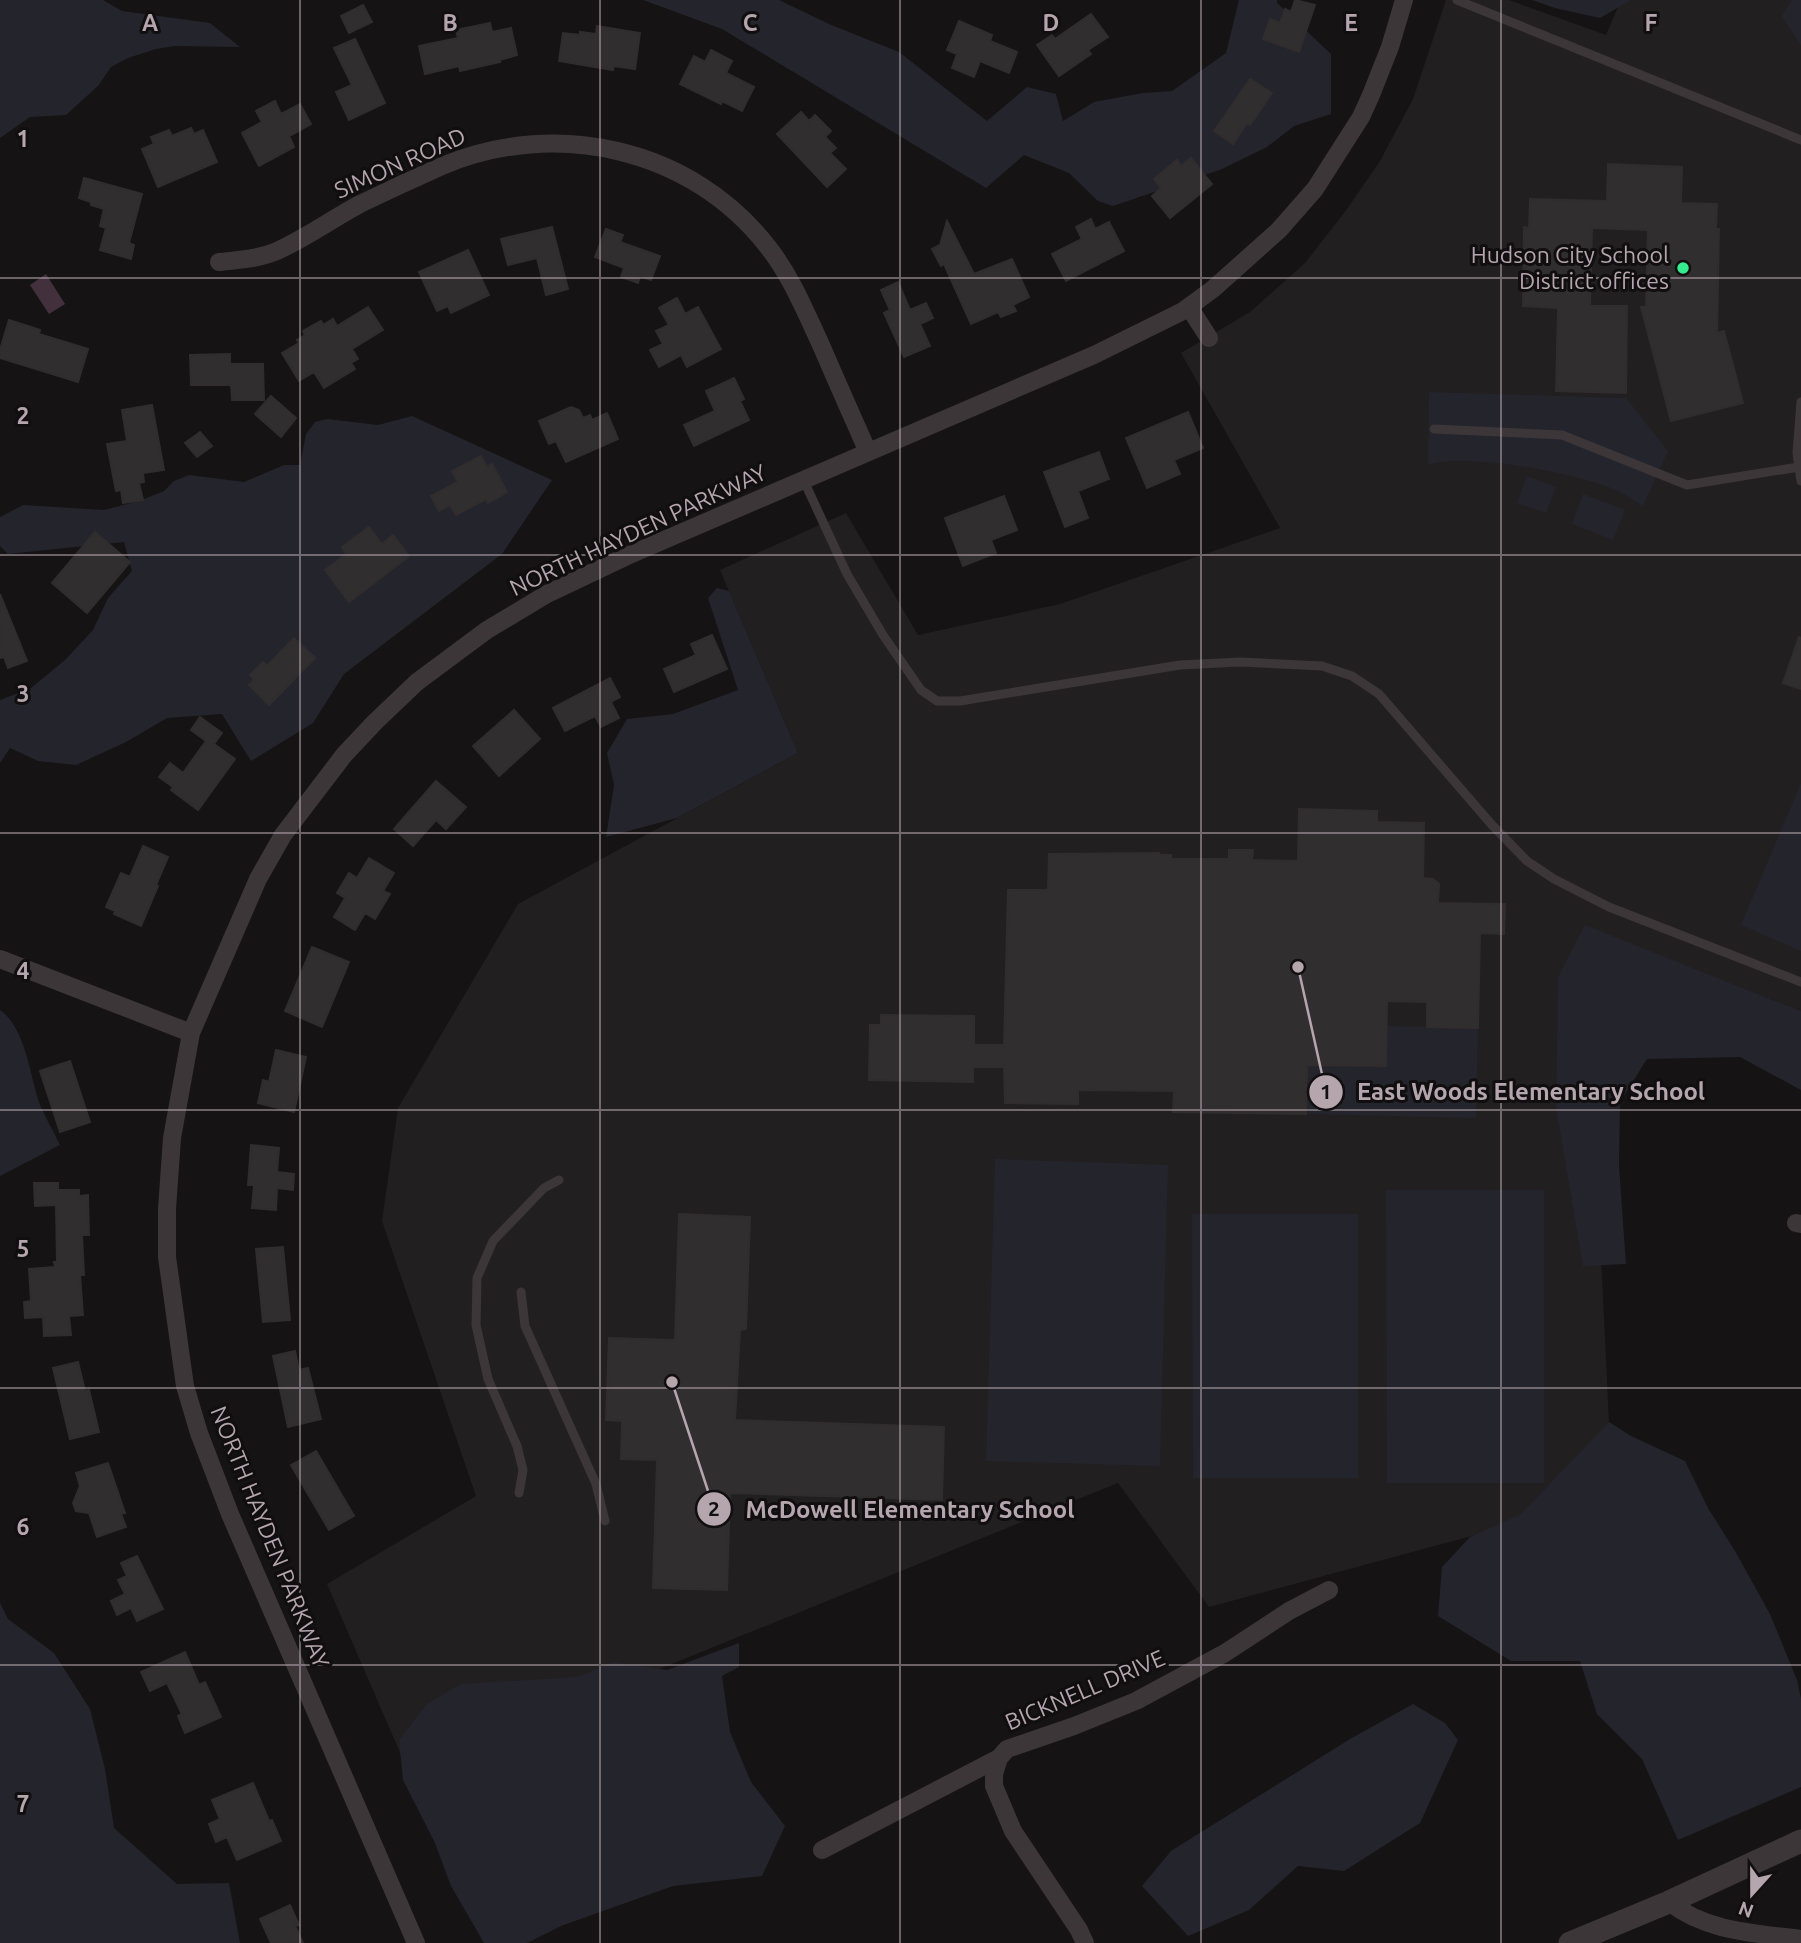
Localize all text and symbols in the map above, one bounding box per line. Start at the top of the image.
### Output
text: A [142,10,158,35]
text: B [442,10,458,35]
text: C [743,10,758,35]
text: D [1043,10,1059,35]
text: E [1344,10,1358,35]
text: F [1645,10,1658,35]
street label: SIMON ROAD [331,123,469,203]
text: 1 [17,126,29,151]
place label: Hudson City School District offices [1471,242,1669,293]
marker: Hudson City School District offices [1675,260,1691,276]
text: 2 [17,403,29,428]
street label: NORTH HAYDEN PARKWAY [506,459,771,600]
text: 3 [17,681,29,706]
text: 4 [17,958,30,983]
callout: East Woods Elementary School [1308,1069,1719,1114]
text: East Woods Elementary School [1357,1078,1705,1105]
text: 1 [1320,1079,1332,1103]
text: 5 [17,1236,29,1261]
street label: NORTH HAYDEN PARKWAY [206,1402,335,1672]
callout: McDowell Elementary School [697,1487,1089,1532]
text: 2 [708,1496,720,1520]
text: McDowell Elementary School [745,1496,1075,1523]
text: 6 [17,1514,30,1539]
street label: BICKNELL DRIVE [1001,1645,1168,1734]
text: 7 [17,1791,29,1816]
north arrow [1717,1859,1787,1929]
text: N [1735,1897,1756,1923]

